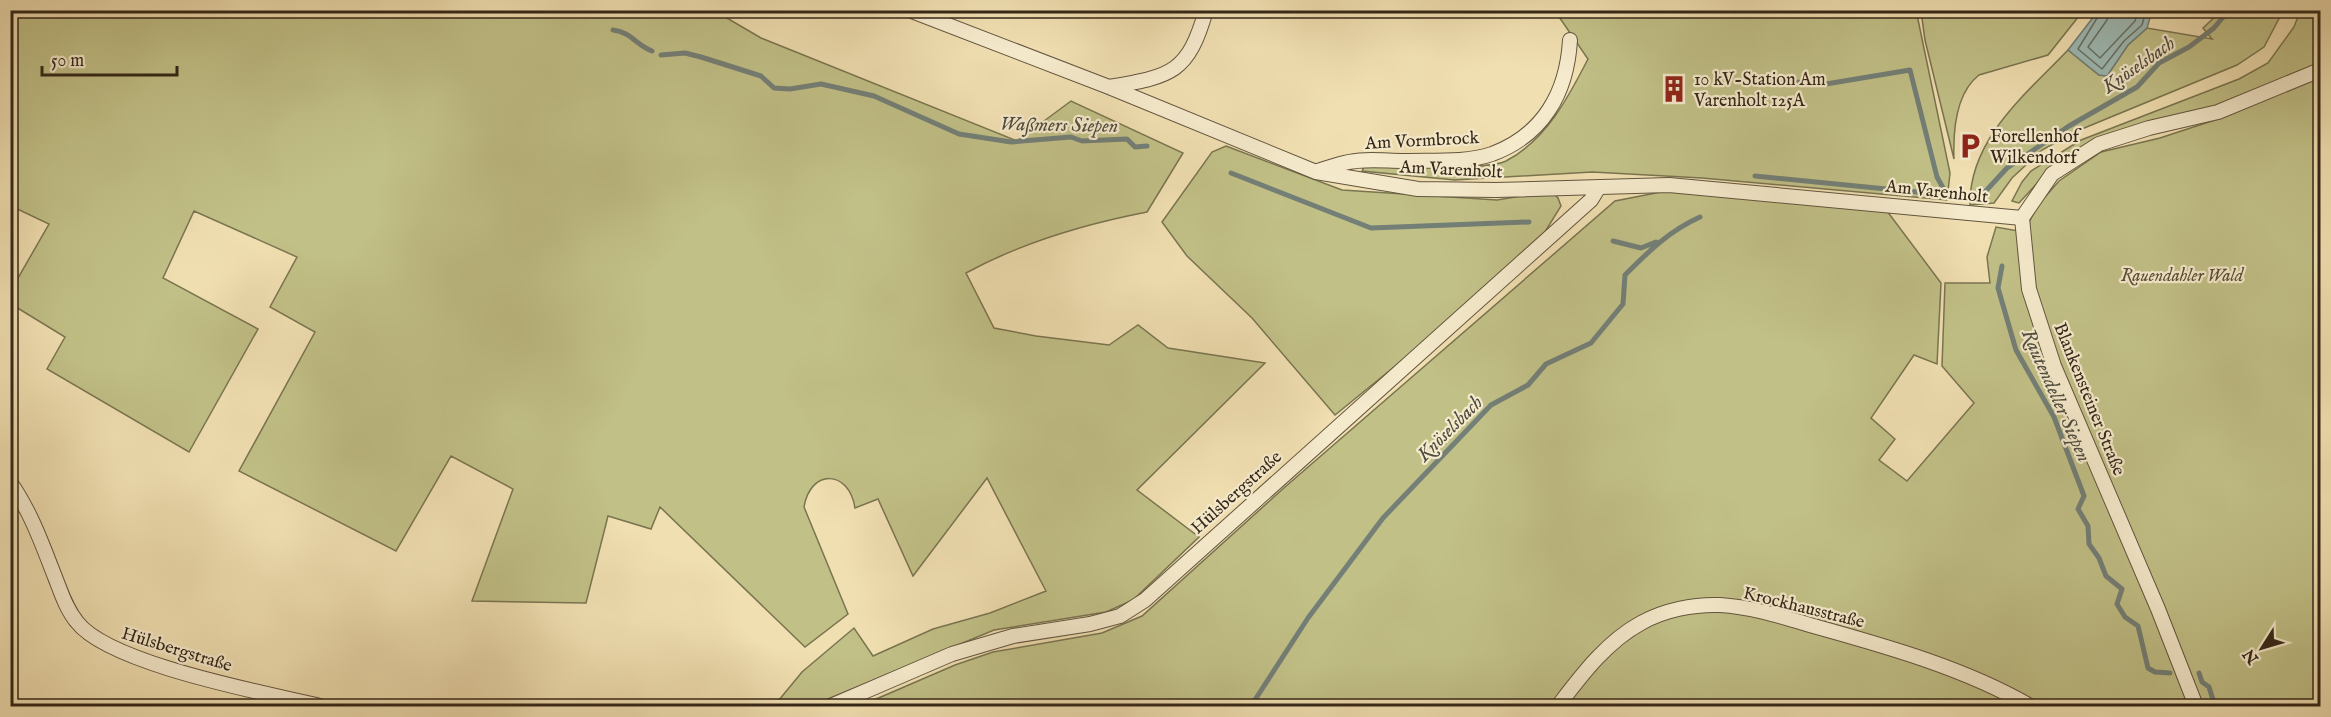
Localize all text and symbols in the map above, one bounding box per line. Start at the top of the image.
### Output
water label: Knöselsbach [2097,31,2181,100]
scale bar [42,39,177,77]
text: 50 m [51,50,84,73]
place label: 10 kV-Station Am Varenholt 125A [1693,69,1826,113]
building icon: 10 kV-Station Am Varenholt 125A [1659,74,1689,104]
water label: Waßmers Siepen [1000,112,1118,139]
place label: Forellenhof Wilkendorf [1990,126,2083,170]
street label: Am Vormbrock [1363,127,1480,156]
parking icon: Forellenhof Wilkendorf [1955,131,1985,161]
street label: Am Varenholt [1398,156,1503,185]
street label: Am Varenholt [1883,176,1989,209]
park label: Rauendahler Wald [2121,265,2245,288]
street label: Blankensteiner Straße [2047,320,2130,479]
water label: Rautendeller Siepen [2015,325,2096,466]
water label: Knöselsbach [1411,390,1489,468]
street label: Hülsbergstraße [1187,446,1287,540]
street label: Krockhausstraße [1741,582,1867,635]
north arrow [2232,618,2292,678]
street label: Hülsbergstraße [118,623,235,678]
text: N [2239,644,2264,668]

